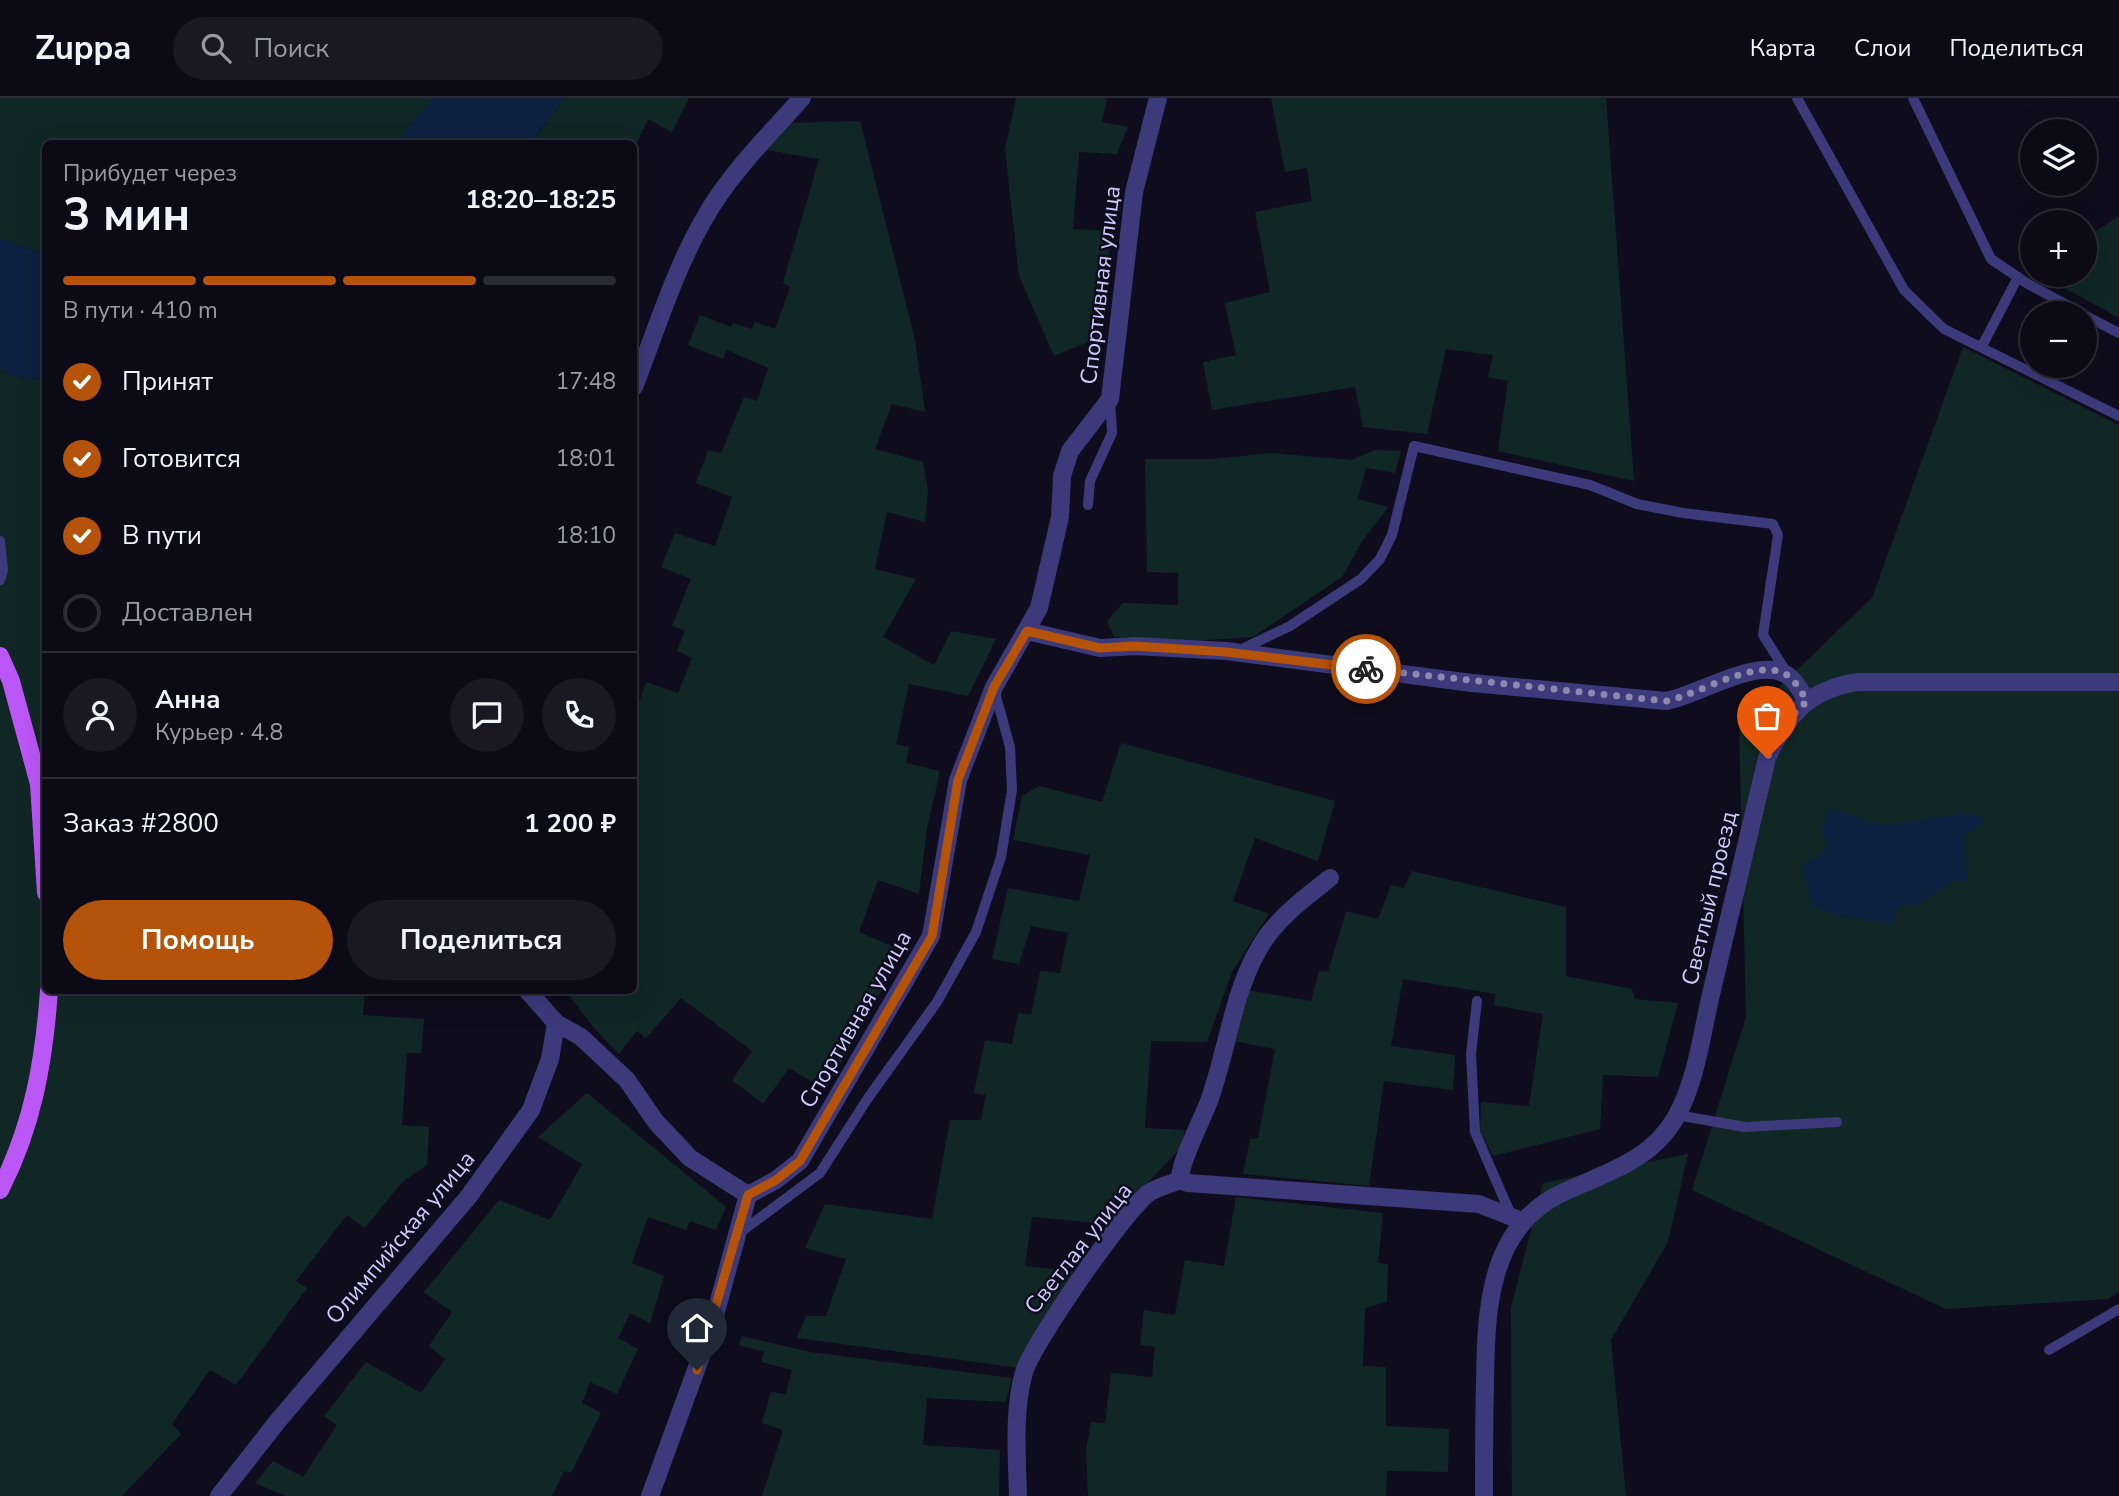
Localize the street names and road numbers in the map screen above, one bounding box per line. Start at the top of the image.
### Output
street label: Спортивная улица [1073,184,1128,386]
street label: Светлый проезд [1674,808,1745,988]
street label: Спортивная улица [792,925,919,1114]
street label: Олимпийская улица [319,1144,482,1331]
street label: Светлая улица [1017,1176,1139,1320]

